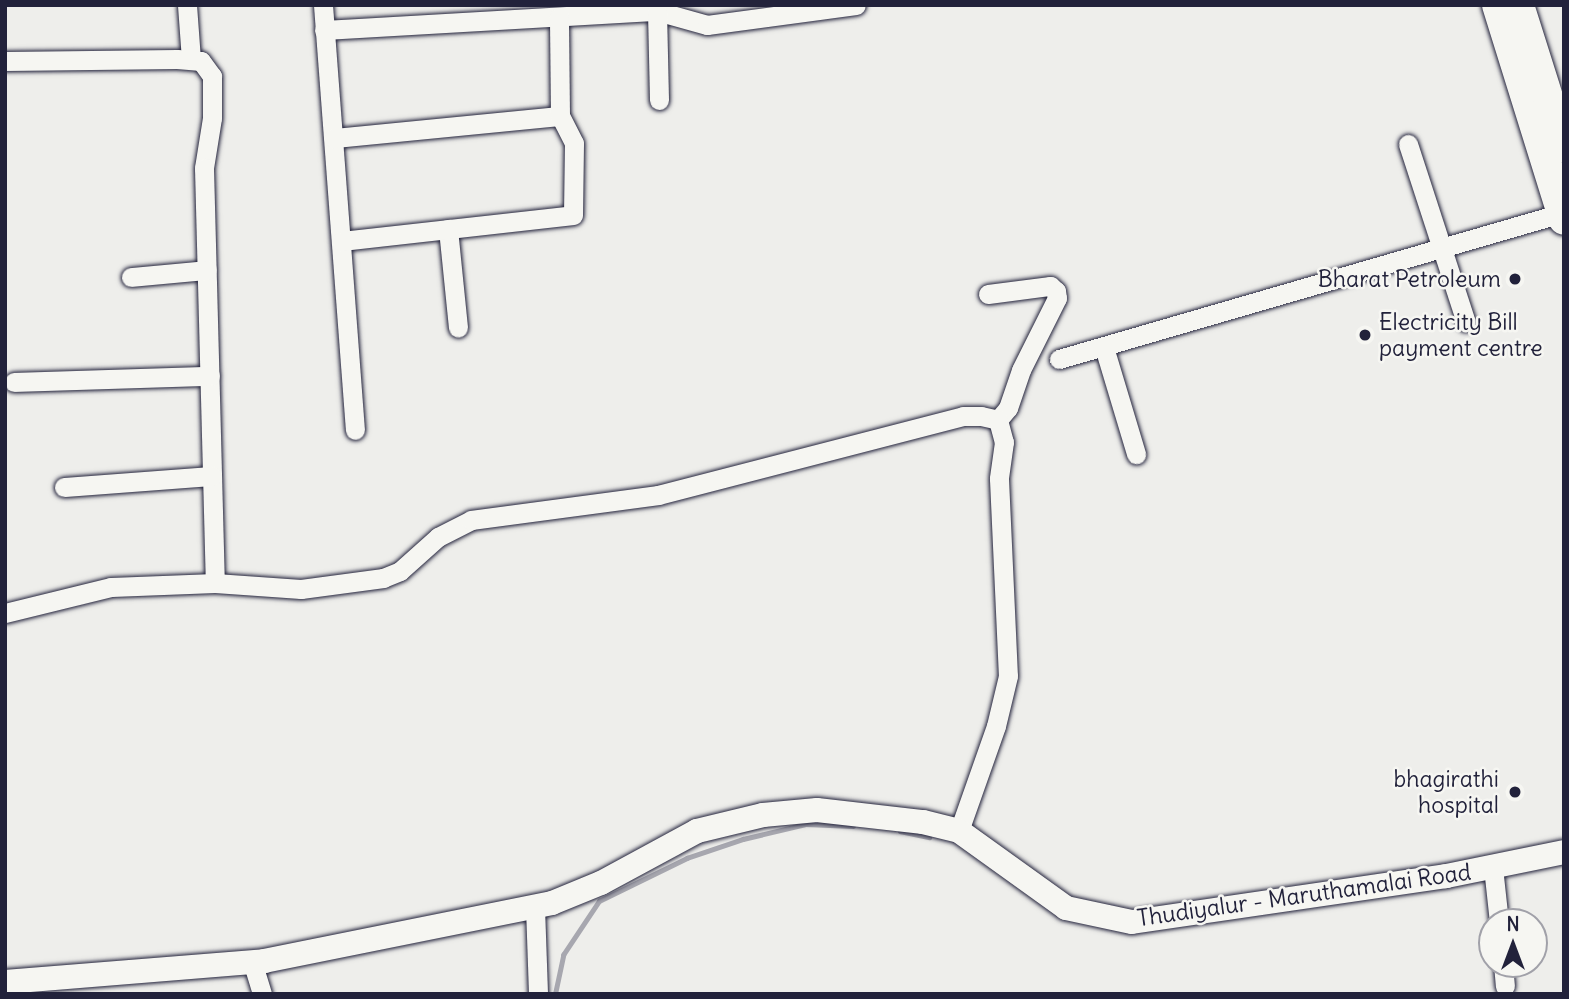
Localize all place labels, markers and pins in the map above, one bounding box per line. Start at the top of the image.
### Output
place label: Bharat Petroleum [1318,265,1501,293]
marker: Bharat Petroleum [1507,271,1523,287]
place label: Electricity Bill payment centre [1379,308,1543,362]
marker: Electricity Bill payment centre [1357,327,1373,343]
place label: bhagirathi hospital [1394,765,1499,819]
marker: bhagirathi hospital [1505,782,1525,802]

